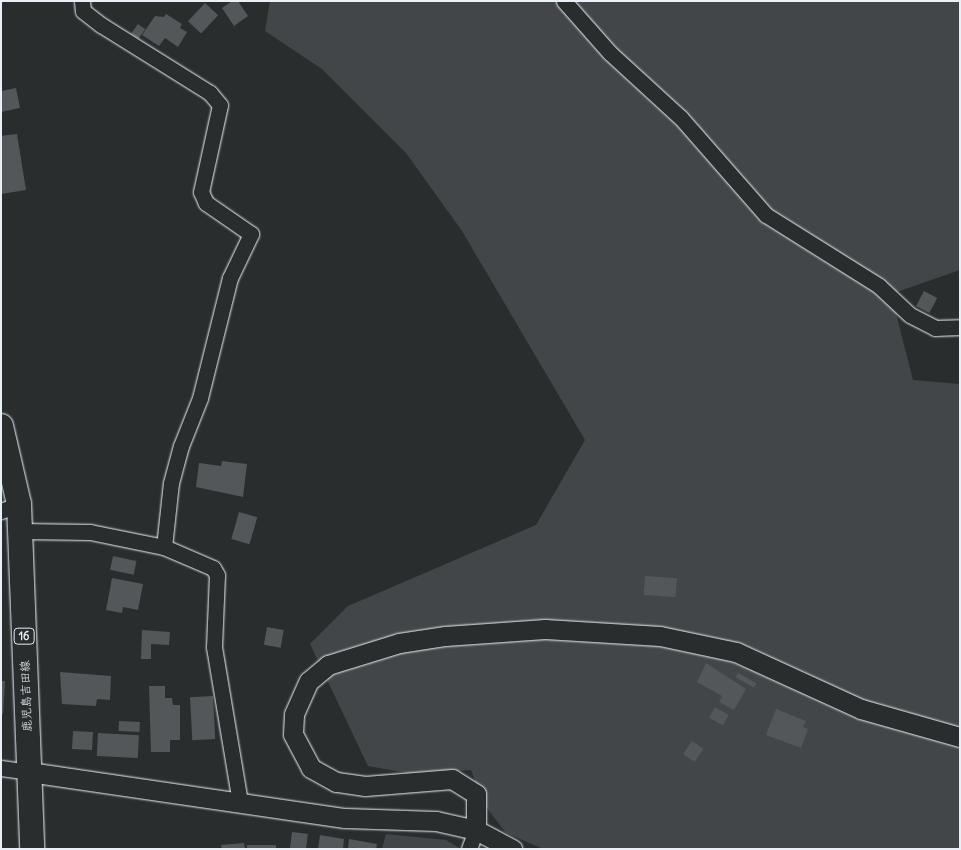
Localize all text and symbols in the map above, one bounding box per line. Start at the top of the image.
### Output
road number: 16 [13,628,35,644]
street label: 鹿児島吉田線 [18,660,34,732]

